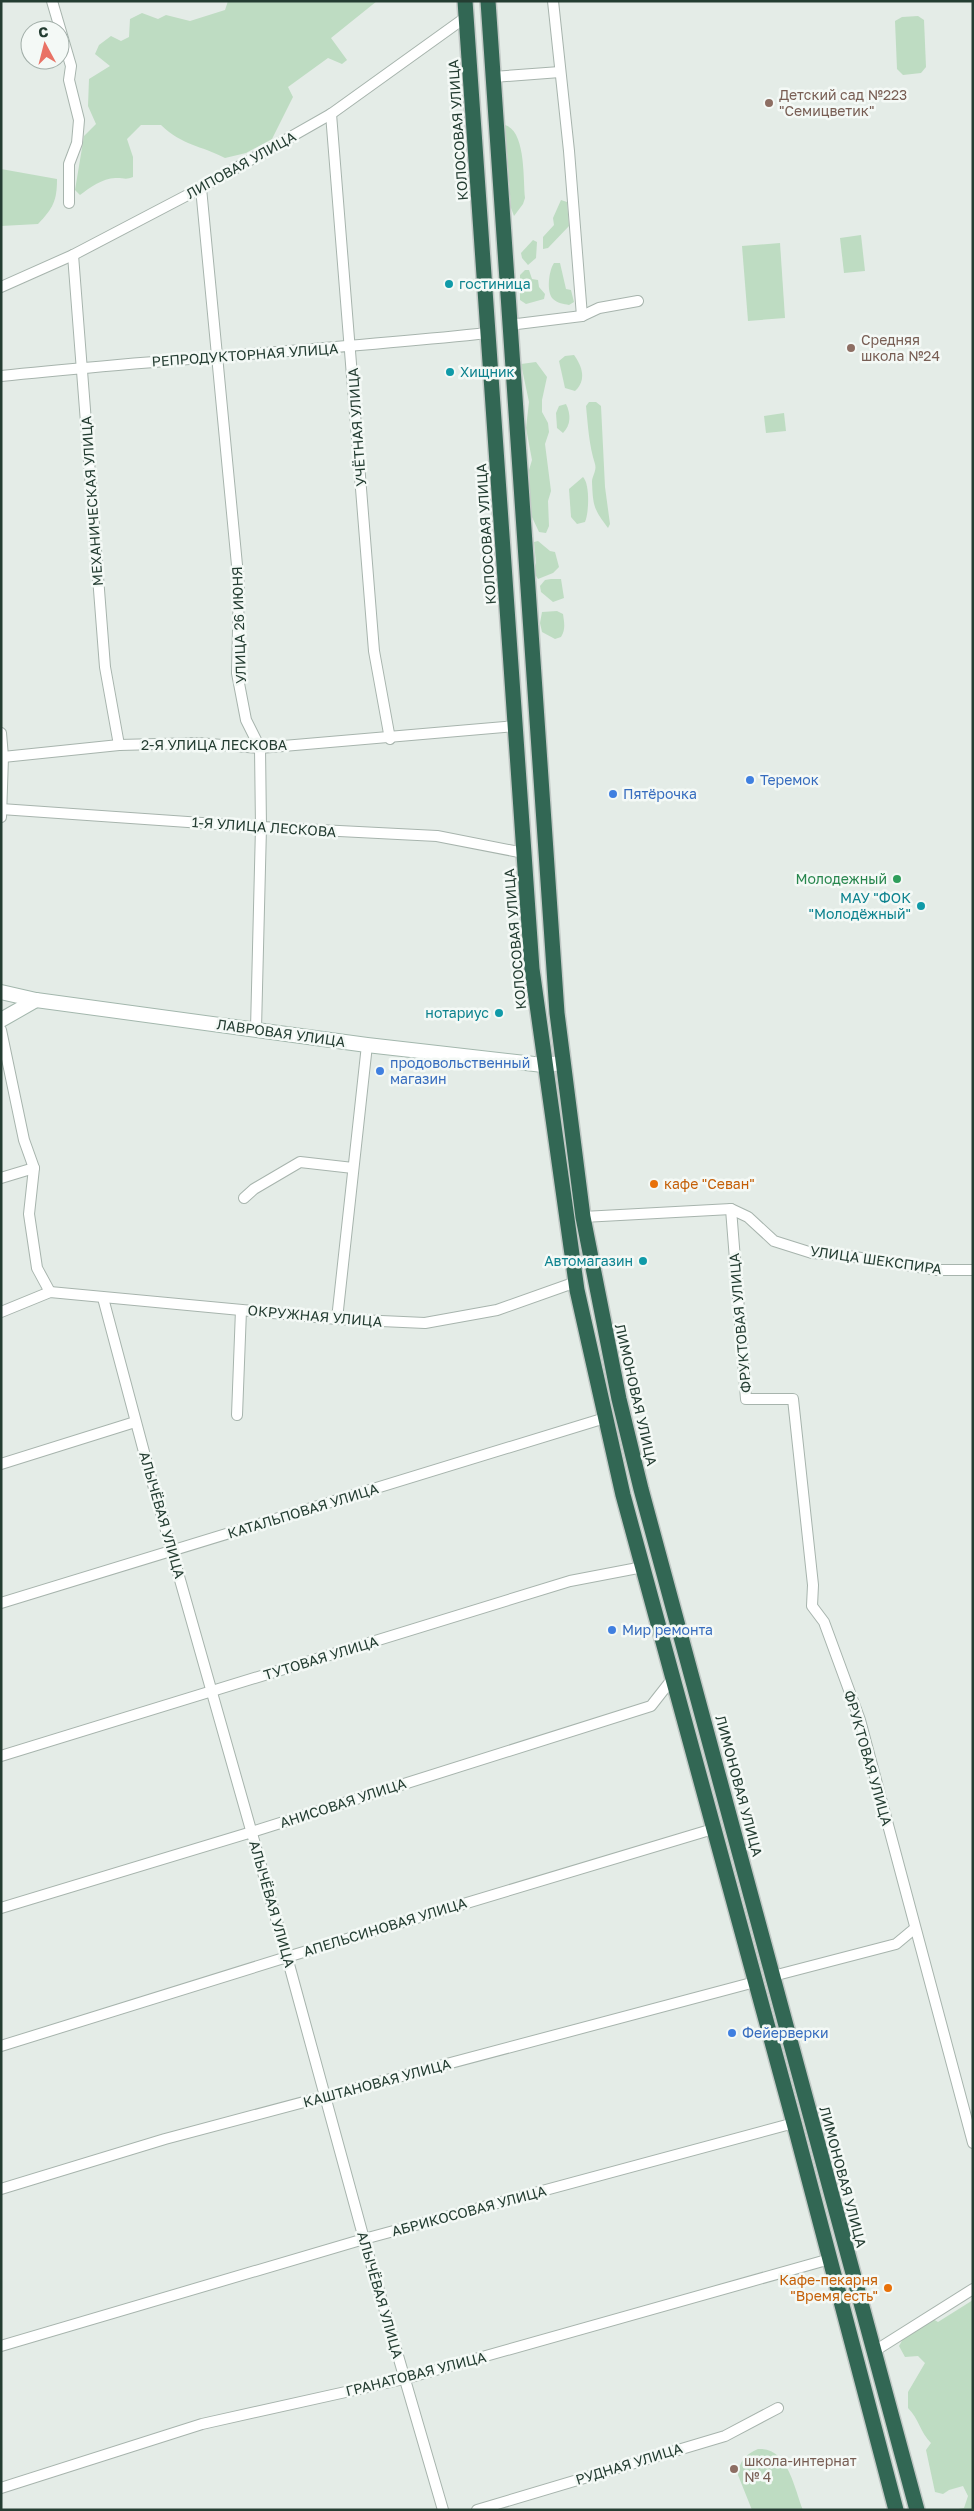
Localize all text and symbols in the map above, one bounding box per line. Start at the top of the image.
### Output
north arrow [20,20,70,70]
text: С [37,23,49,41]
street label: КОЛОСОВАЯ УЛИЦА [444,58,471,201]
place label: Детский сад №223 "Семицветик" [779,86,907,119]
marker: Детский сад №223 "Семицветик" [763,97,775,109]
street label: ЛИПОВАЯ УЛИЦА [183,127,299,202]
place label: гостиница [459,275,531,292]
marker: гостиница [443,278,455,290]
place label: Средняя школа №24 [861,331,940,364]
street label: РЕПРОДУКТОРНАЯ УЛИЦА [151,339,340,370]
marker: Средняя школа №24 [845,342,857,354]
place label: Хищник [460,363,515,380]
marker: Хищник [444,366,456,378]
street label: УЧЁТНАЯ УЛИЦА [344,367,369,487]
street label: МЕХАНИЧЕСКАЯ УЛИЦА [77,415,106,587]
street label: КОЛОСОВАЯ УЛИЦА [472,462,499,605]
street label: УЛИЦА 26 ИЮНЯ [228,566,249,684]
street label: 2-Я УЛИЦА ЛЕСКОВА [141,736,288,753]
place label: Теремок [760,771,819,788]
marker: Теремок [744,774,756,786]
place label: Пятёрочка [623,785,697,802]
marker: Пятёрочка [607,788,619,800]
street label: 1-Я УЛИЦА ЛЕСКОВА [191,813,337,840]
street label: КОЛОСОВАЯ УЛИЦА [500,867,529,1010]
place label: Молодежный [795,870,887,887]
marker: Молодежный [891,873,903,885]
place label: МАУ "ФОК "Молодёжный" [809,889,911,922]
marker: МАУ "ФОК "Молодёжный" [915,900,927,912]
place label: нотариус [425,1004,489,1021]
marker: нотариус [493,1007,505,1019]
street label: ЛАВРОВАЯ УЛИЦА [216,1015,347,1050]
place label: продовольственный магазин [390,1054,530,1087]
marker: продовольственный магазин [374,1065,386,1077]
place label: кафе "Севан" [664,1175,755,1192]
marker: кафе "Севан" [648,1178,660,1190]
street label: УЛИЦА ШЕКСПИРА [809,1242,944,1277]
place label: Автомагазин [544,1252,633,1269]
street label: ФРУКТОВАЯ УЛИЦА [725,1252,754,1394]
marker: Автомагазин [637,1255,649,1267]
street label: ОКРУЖНАЯ УЛИЦА [247,1301,384,1330]
street label: ЛИМОНОВАЯ УЛИЦА [612,1322,661,1468]
street label: АЛЫЧЁВАЯ УЛИЦА [136,1449,189,1581]
street label: КАТАЛЬПОВАЯ УЛИЦА [225,1479,381,1542]
place label: Мир ремонта [622,1621,713,1638]
marker: Мир ремонта [606,1624,618,1636]
street label: ТУТОВАЯ УЛИЦА [261,1632,381,1683]
street label: ФРУКТОВАЯ УЛИЦА [841,1688,896,1828]
street label: ЛИМОНОВАЯ УЛИЦА [712,1713,767,1859]
street label: АНИСОВАЯ УЛИЦА [278,1774,409,1831]
street label: АЛЫЧЁВАЯ УЛИЦА [246,1838,299,1970]
street label: АПЕЛЬСИНОВАЯ УЛИЦА [301,1893,469,1960]
place label: Фейерверки [742,2024,829,2041]
marker: Фейерверки [726,2027,738,2039]
street label: КАШТАНОВАЯ УЛИЦА [301,2054,453,2110]
street label: ЛИМОНОВАЯ УЛИЦА [816,2104,871,2250]
street label: АБРИКОСОВАЯ УЛИЦА [390,2182,549,2239]
street label: АЛЫЧЁВАЯ УЛИЦА [354,2229,407,2361]
place label: Кафе-пекарня "Время есть" [779,2271,878,2304]
marker: Кафе-пекарня "Время есть" [882,2282,894,2294]
street label: ГРАНАТОВАЯ УЛИЦА [344,2348,488,2399]
street label: РУДНАЯ УЛИЦА [573,2439,685,2488]
place label: школа-интернат № 4 [744,2452,857,2485]
marker: школа-интернат № 4 [728,2463,740,2475]

